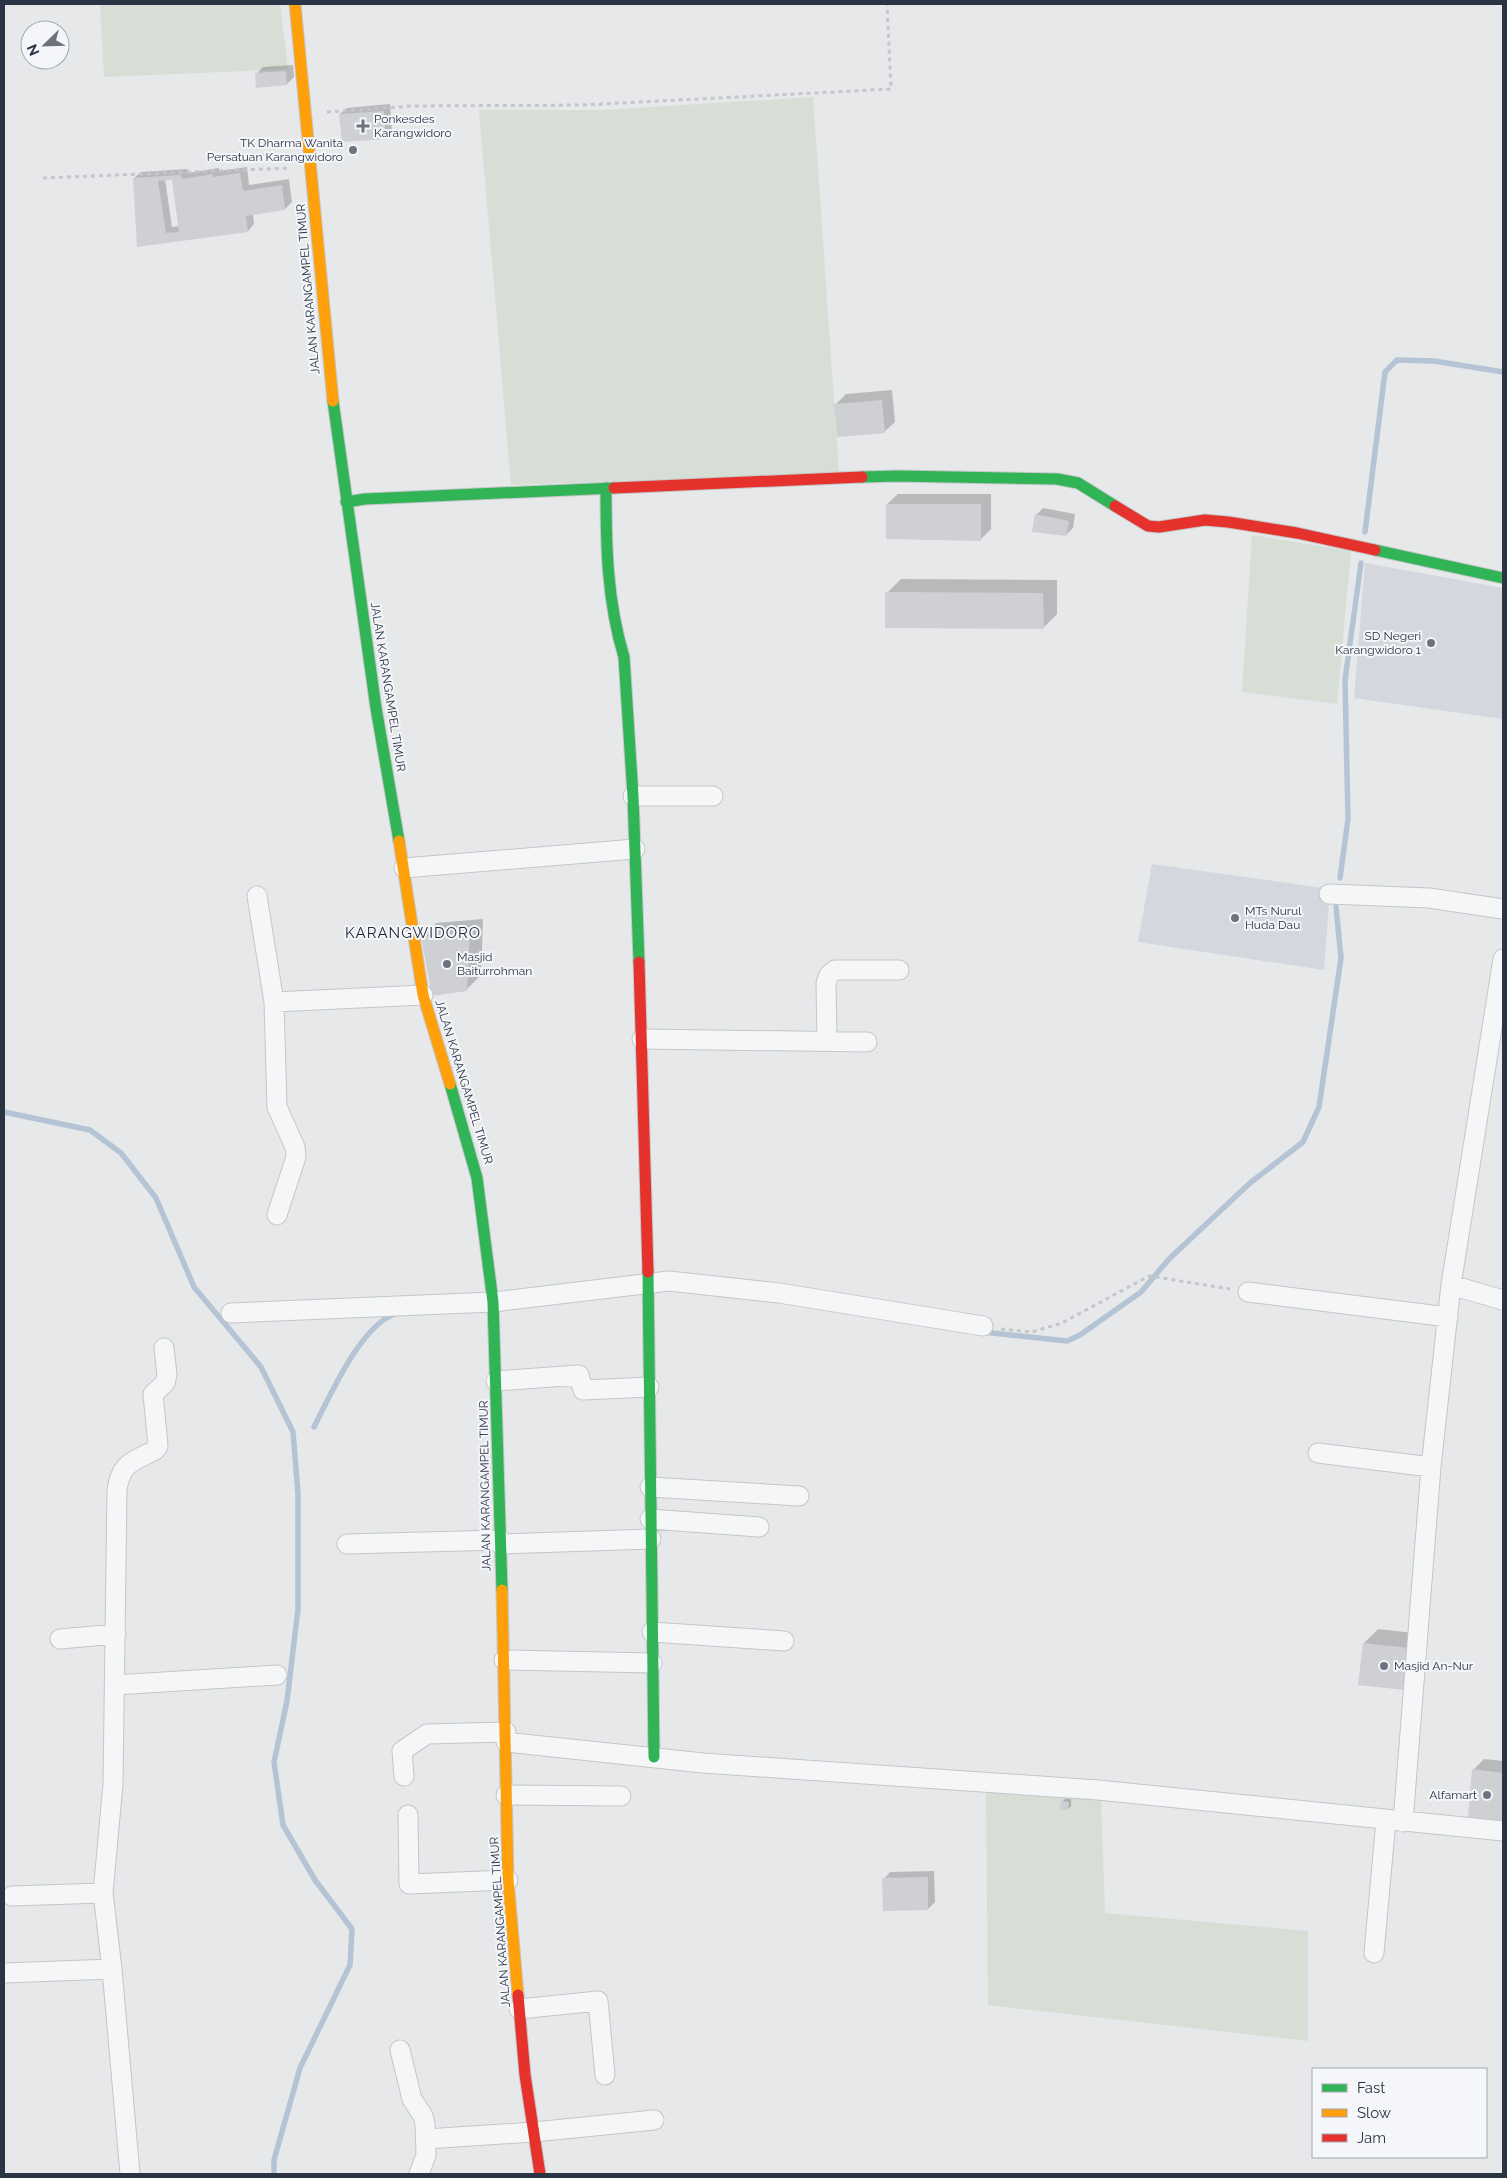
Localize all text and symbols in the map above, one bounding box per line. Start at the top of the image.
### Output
north arrow [20,20,70,70]
text: N [24,42,42,58]
place label: Ponkesdes Karangwidoro [374,112,452,140]
marker: Ponkesdes Karangwidoro [356,119,370,133]
place label: TK Dharma Wanita Persatuan Karangwidoro [207,136,343,164]
marker: TK Dharma Wanita Persatuan Karangwidoro [347,144,359,156]
street label: JALAN KARANGAMPEL TIMUR [294,203,322,375]
street label: JALAN KARANGAMPEL TIMUR [368,601,408,773]
place label: SD Negeri Karangwidoro 1 [1335,629,1421,657]
marker: SD Negeri Karangwidoro 1 [1425,637,1437,649]
place label: MTs Nurul Huda Dau [1245,904,1302,932]
marker: MTs Nurul Huda Dau [1229,912,1241,924]
district label: KARANGWIDORO [345,924,481,942]
place label: Masjid Baiturrohman [457,950,532,978]
marker: Masjid Baiturrohman [441,958,453,970]
street label: JALAN KARANGAMPEL TIMUR [432,998,496,1166]
street label: JALAN KARANGAMPEL TIMUR [477,1400,493,1572]
place label: Masjid An-Nur [1394,1659,1474,1673]
marker: Masjid An-Nur [1378,1660,1390,1672]
place label: Alfamart [1429,1788,1477,1802]
marker: Alfamart [1481,1789,1493,1801]
street label: JALAN KARANGAMPEL TIMUR [487,1836,513,2008]
legend [1312,2068,1487,2158]
text: Fast [1357,2079,1385,2097]
text: Slow [1357,2104,1391,2122]
text: Jam [1357,2129,1386,2147]

